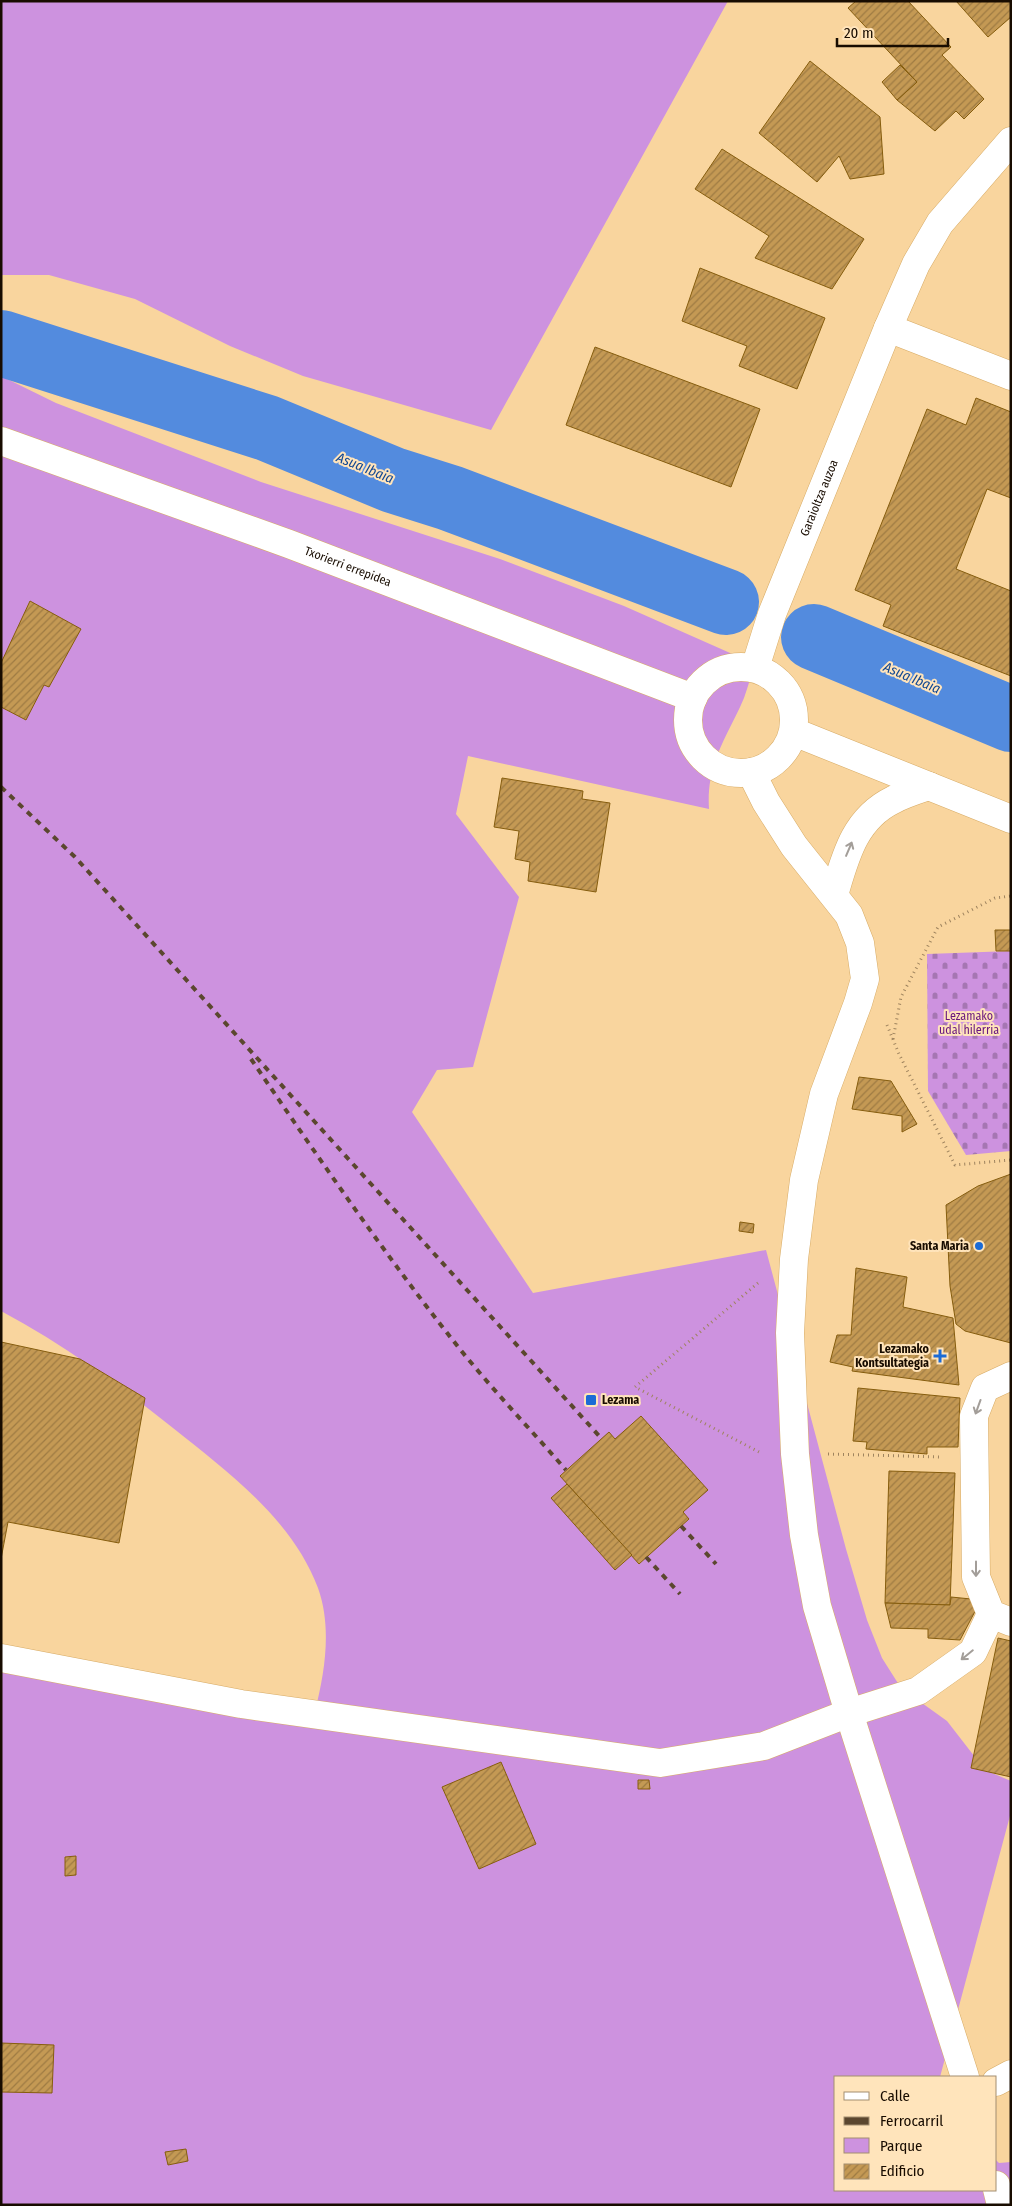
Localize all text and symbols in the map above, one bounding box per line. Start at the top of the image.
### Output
scale bar [837,15,948,47]
text: 20 m [844,24,874,42]
water label: Asua Ibaia [333,448,396,487]
street label: Garaioltza auzoa [797,457,841,538]
street label: Txorierri errepidea [303,544,393,589]
water label: Asua Ibaia [880,658,943,698]
one-way arrow [844,842,854,857]
park label: Lezamako udal hilerria [939,1009,999,1037]
place label: Santa Maria [910,1239,969,1253]
marker: Santa Maria [973,1240,985,1252]
place label: Lezamako Kontsultategia [855,1342,930,1370]
marker: Lezamako Kontsultategia [933,1349,947,1363]
marker: Lezama [584,1393,598,1407]
place label: Lezama [602,1393,639,1407]
one-way arrow [973,1399,982,1414]
one-way arrow [971,1560,981,1576]
one-way arrow [961,1650,974,1661]
legend [834,2076,997,2191]
text: Calle [880,2087,910,2105]
text: Ferrocarril [880,2112,943,2130]
text: Parque [880,2137,923,2155]
text: Edificio [880,2162,925,2180]

